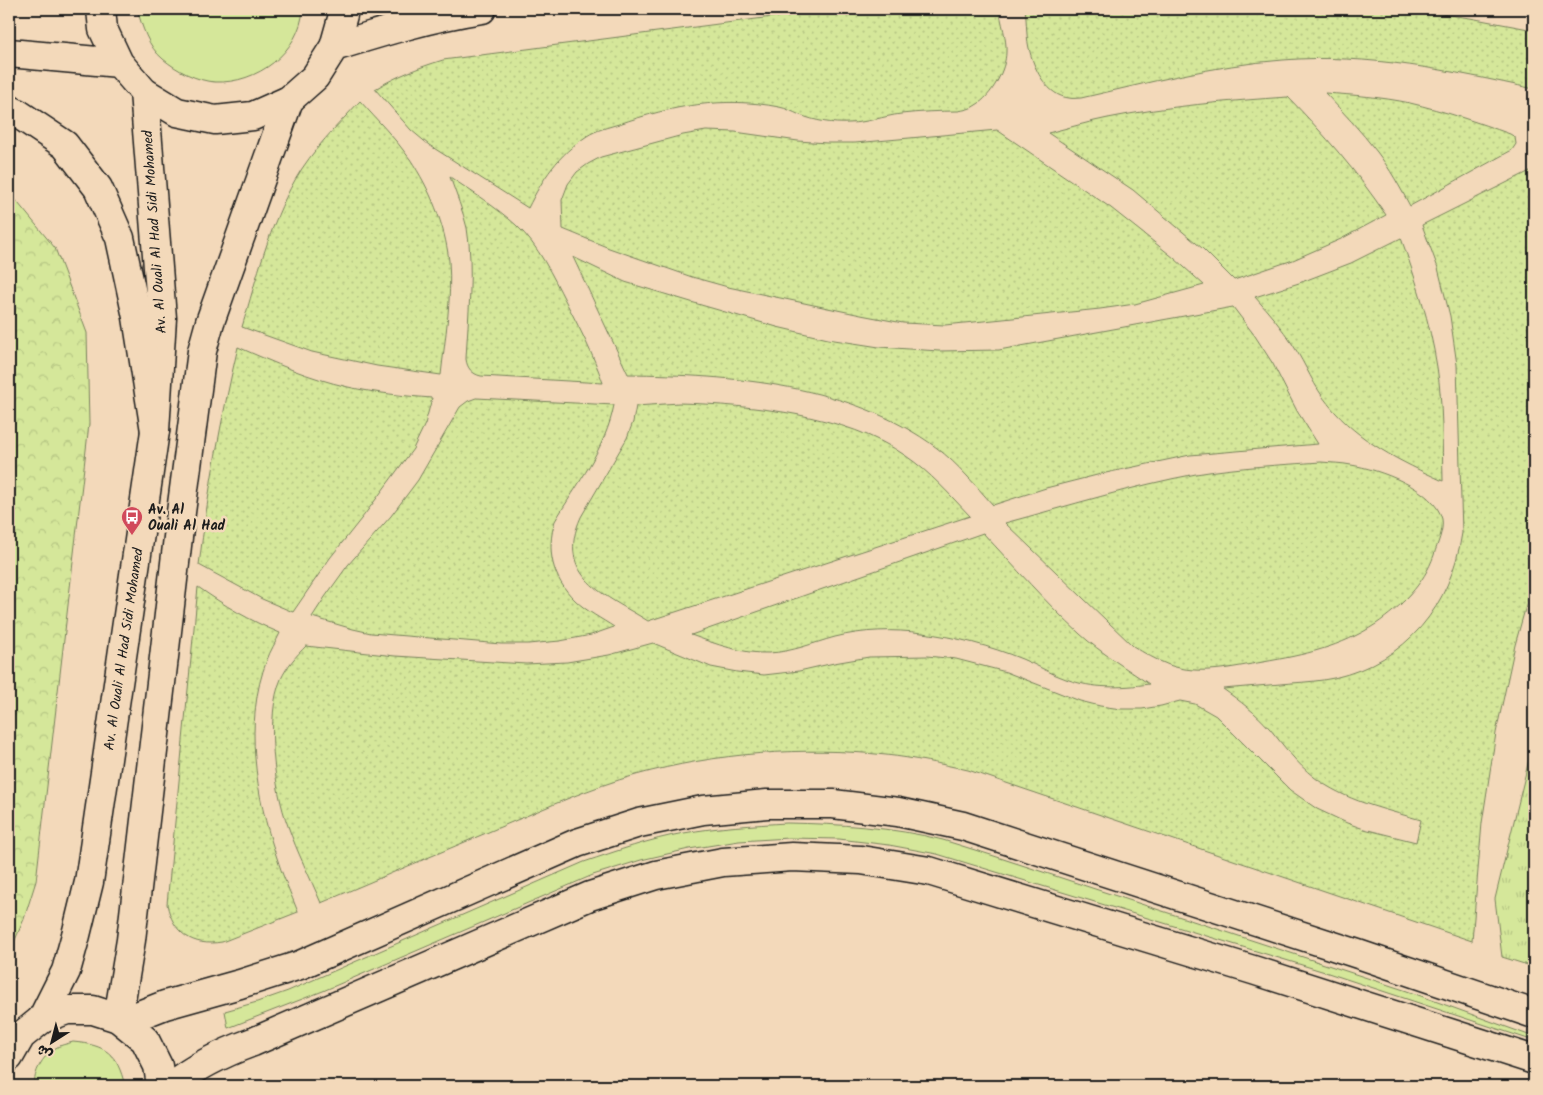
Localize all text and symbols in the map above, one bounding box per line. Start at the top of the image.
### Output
street label: Av. Al Ouali Al Had Sidi Mohamed [137,128,173,334]
place label: Av. Al Ouali Al Had [148,499,226,537]
bus stop icon: Av. Al Ouali Al Had [120,505,144,536]
street label: Av. Al Ouali Al Had Sidi Mohamed [98,546,150,752]
north arrow [28,1018,78,1068]
text: ش [32,1038,58,1065]

